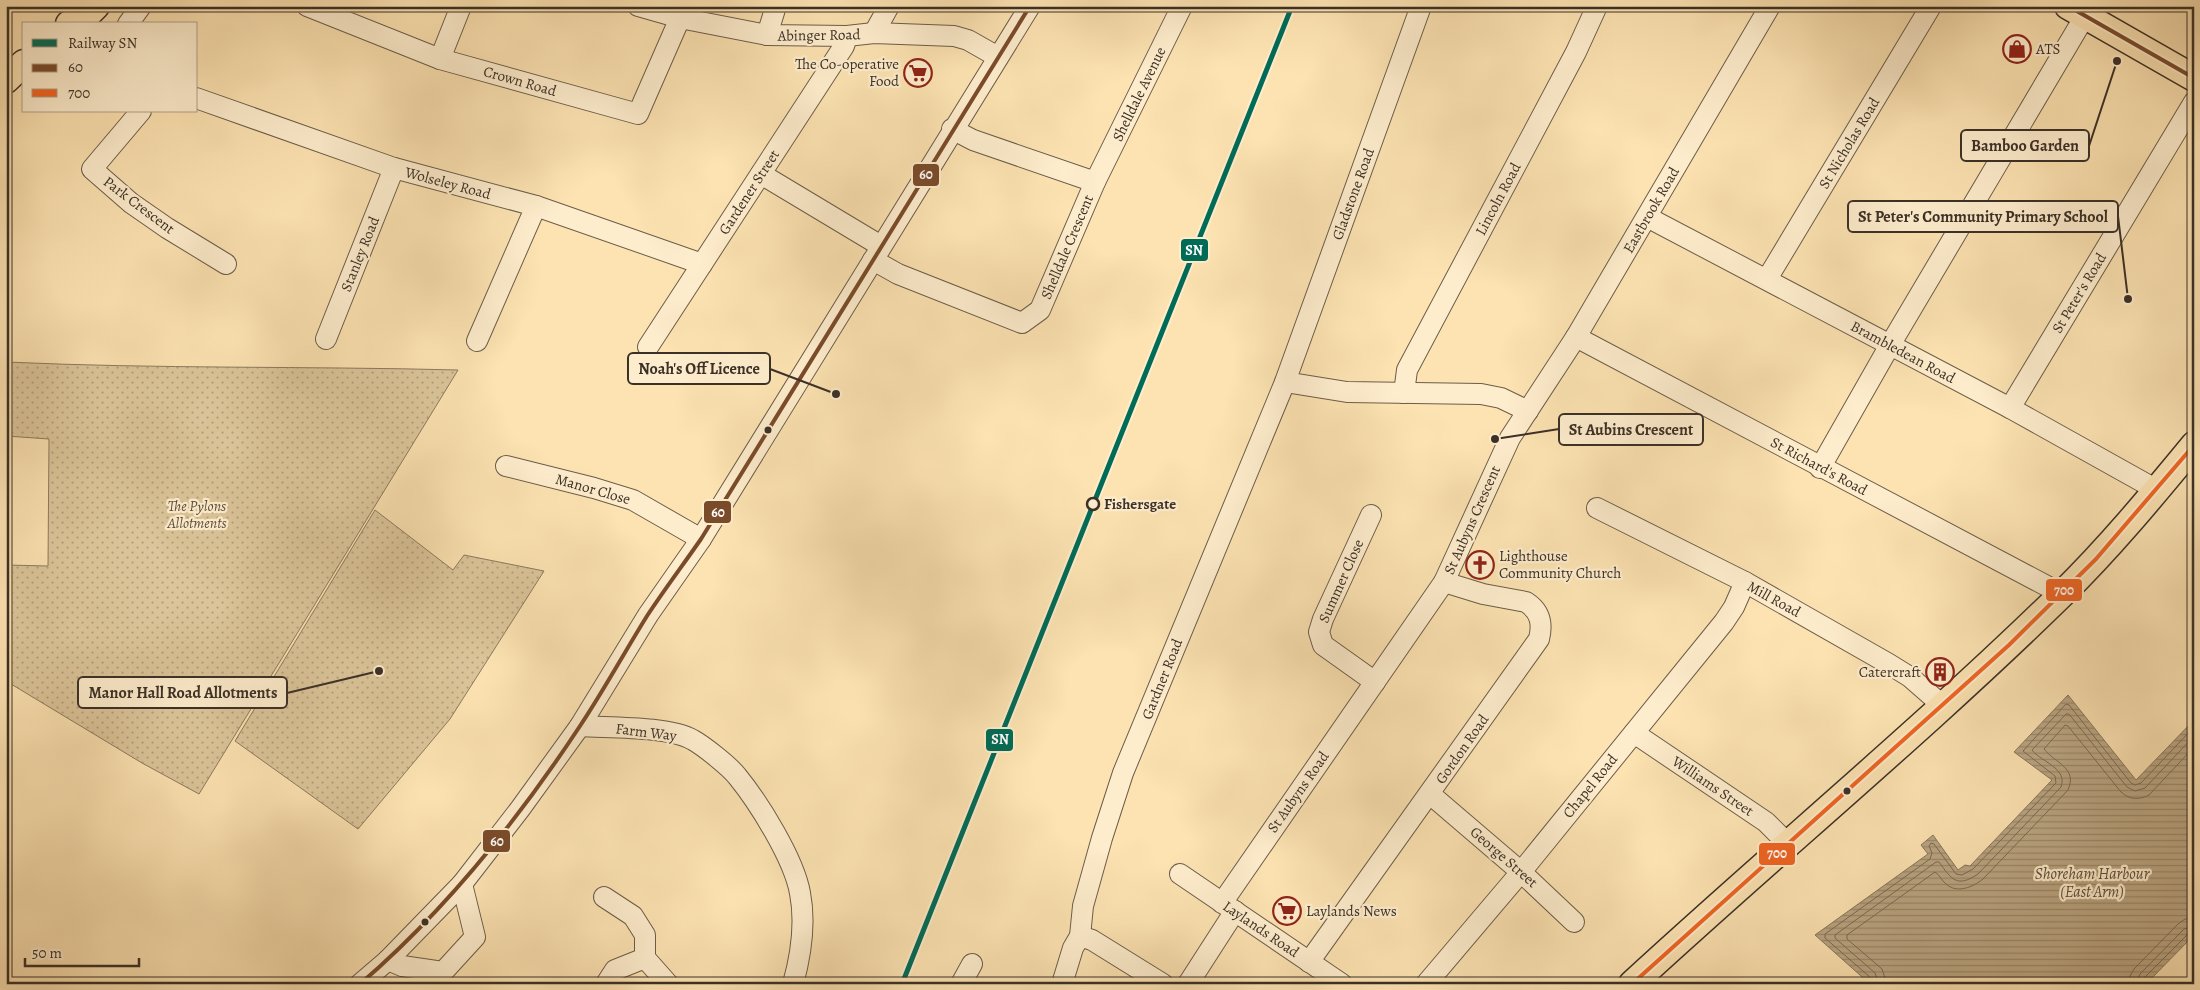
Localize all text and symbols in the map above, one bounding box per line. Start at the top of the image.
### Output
legend [22,22,198,112]
street label: Abinger Road [776,24,861,46]
text: Railway SN [68,33,137,53]
shop icon: ATS [2002,34,2032,64]
place label: ATS [2035,39,2061,59]
street label: Shelldale Avenue [1107,43,1171,145]
place label: The Co-operative Food [795,54,900,91]
text: 60 [68,57,83,77]
supermarket icon: The Co-operative Food [903,58,933,88]
street label: Crown Road [481,61,560,101]
text: 700 [68,83,90,103]
street label: St Nicholas Road [1814,93,1885,192]
callout: Bamboo Garden [1961,130,2089,161]
text: Bamboo Garden [1971,135,2079,157]
street label: Gladstone Road [1327,145,1379,243]
street label: Gardener Street [714,146,784,238]
street label: Lincoln Road [1470,158,1526,239]
street label: Wolseley Road [402,162,494,204]
street label: Eastbrook Road [1618,162,1684,257]
line badge: 60 [912,163,940,187]
text: 60 [919,165,933,184]
street label: Park Crescent [99,172,179,238]
street label: Shelldale Crescent [1036,192,1098,302]
callout: St Peter's Community Primary School [1848,201,2118,232]
text: St Peter's Community Primary School [1858,206,2109,228]
street label: Stanley Road [336,213,384,295]
line badge: SN [1180,238,1209,262]
text: SN [1185,241,1203,260]
street label: St Peter's Road [2047,248,2111,337]
street label: Brambledean Road [1847,316,1960,389]
callout: Noah's Off Licence [628,353,770,384]
text: Noah's Off Licence [638,358,760,380]
callout: St Aubins Crescent [1559,414,1703,445]
text: St Aubins Crescent [1569,419,1694,441]
unlabelled marker [763,425,773,435]
street label: St Richard's Road [1767,432,1872,500]
street label: St Aubyns Crescent [1439,462,1505,578]
street label: Manor Close [553,469,633,509]
place label: Fishersgate [1104,494,1176,514]
park label: The Pylons Allotments [166,496,227,533]
marker: Fishersgate [1086,497,1100,511]
line badge: 60 [703,500,732,524]
text: 60 [711,503,725,522]
street label: Summer Close [1314,536,1368,626]
place label: Lighthouse Community Church [1499,546,1621,583]
church icon: Lighthouse Community Church [1465,550,1495,580]
street label: Mill Road [1744,576,1805,622]
line badge: 700 [2045,578,2083,602]
text: 700 [2054,581,2074,600]
street label: Gardner Road [1137,635,1188,722]
building icon: Catercraft [1925,657,1955,687]
place label: Catercraft [1859,662,1921,682]
callout: Manor Hall Road Allotments [78,677,287,708]
text: Manor Hall Road Allotments [89,682,277,704]
street label: Gordon Road [1431,709,1494,788]
street label: Farm Way [614,718,678,746]
line badge: SN [985,728,1014,752]
text: SN [991,730,1009,749]
street label: St Aubyns Road [1263,747,1334,837]
street label: Chapel Road [1558,749,1623,822]
street label: Williams Street [1667,751,1758,821]
unlabelled marker [1842,786,1852,796]
street label: George Street [1466,822,1542,892]
line badge: 60 [482,829,511,853]
text: 60 [490,832,504,851]
line badge: 700 [1758,842,1796,866]
text: 700 [1767,844,1787,863]
water label: Shoreham Harbour (East Arm) [2035,863,2150,903]
street label: Laylands Road [1219,896,1304,962]
supermarket icon: Laylands News [1272,896,1302,926]
place label: Laylands News [1306,901,1397,921]
unlabelled marker [420,917,430,927]
scale bar [25,935,139,967]
text: 50 m [32,943,62,963]

